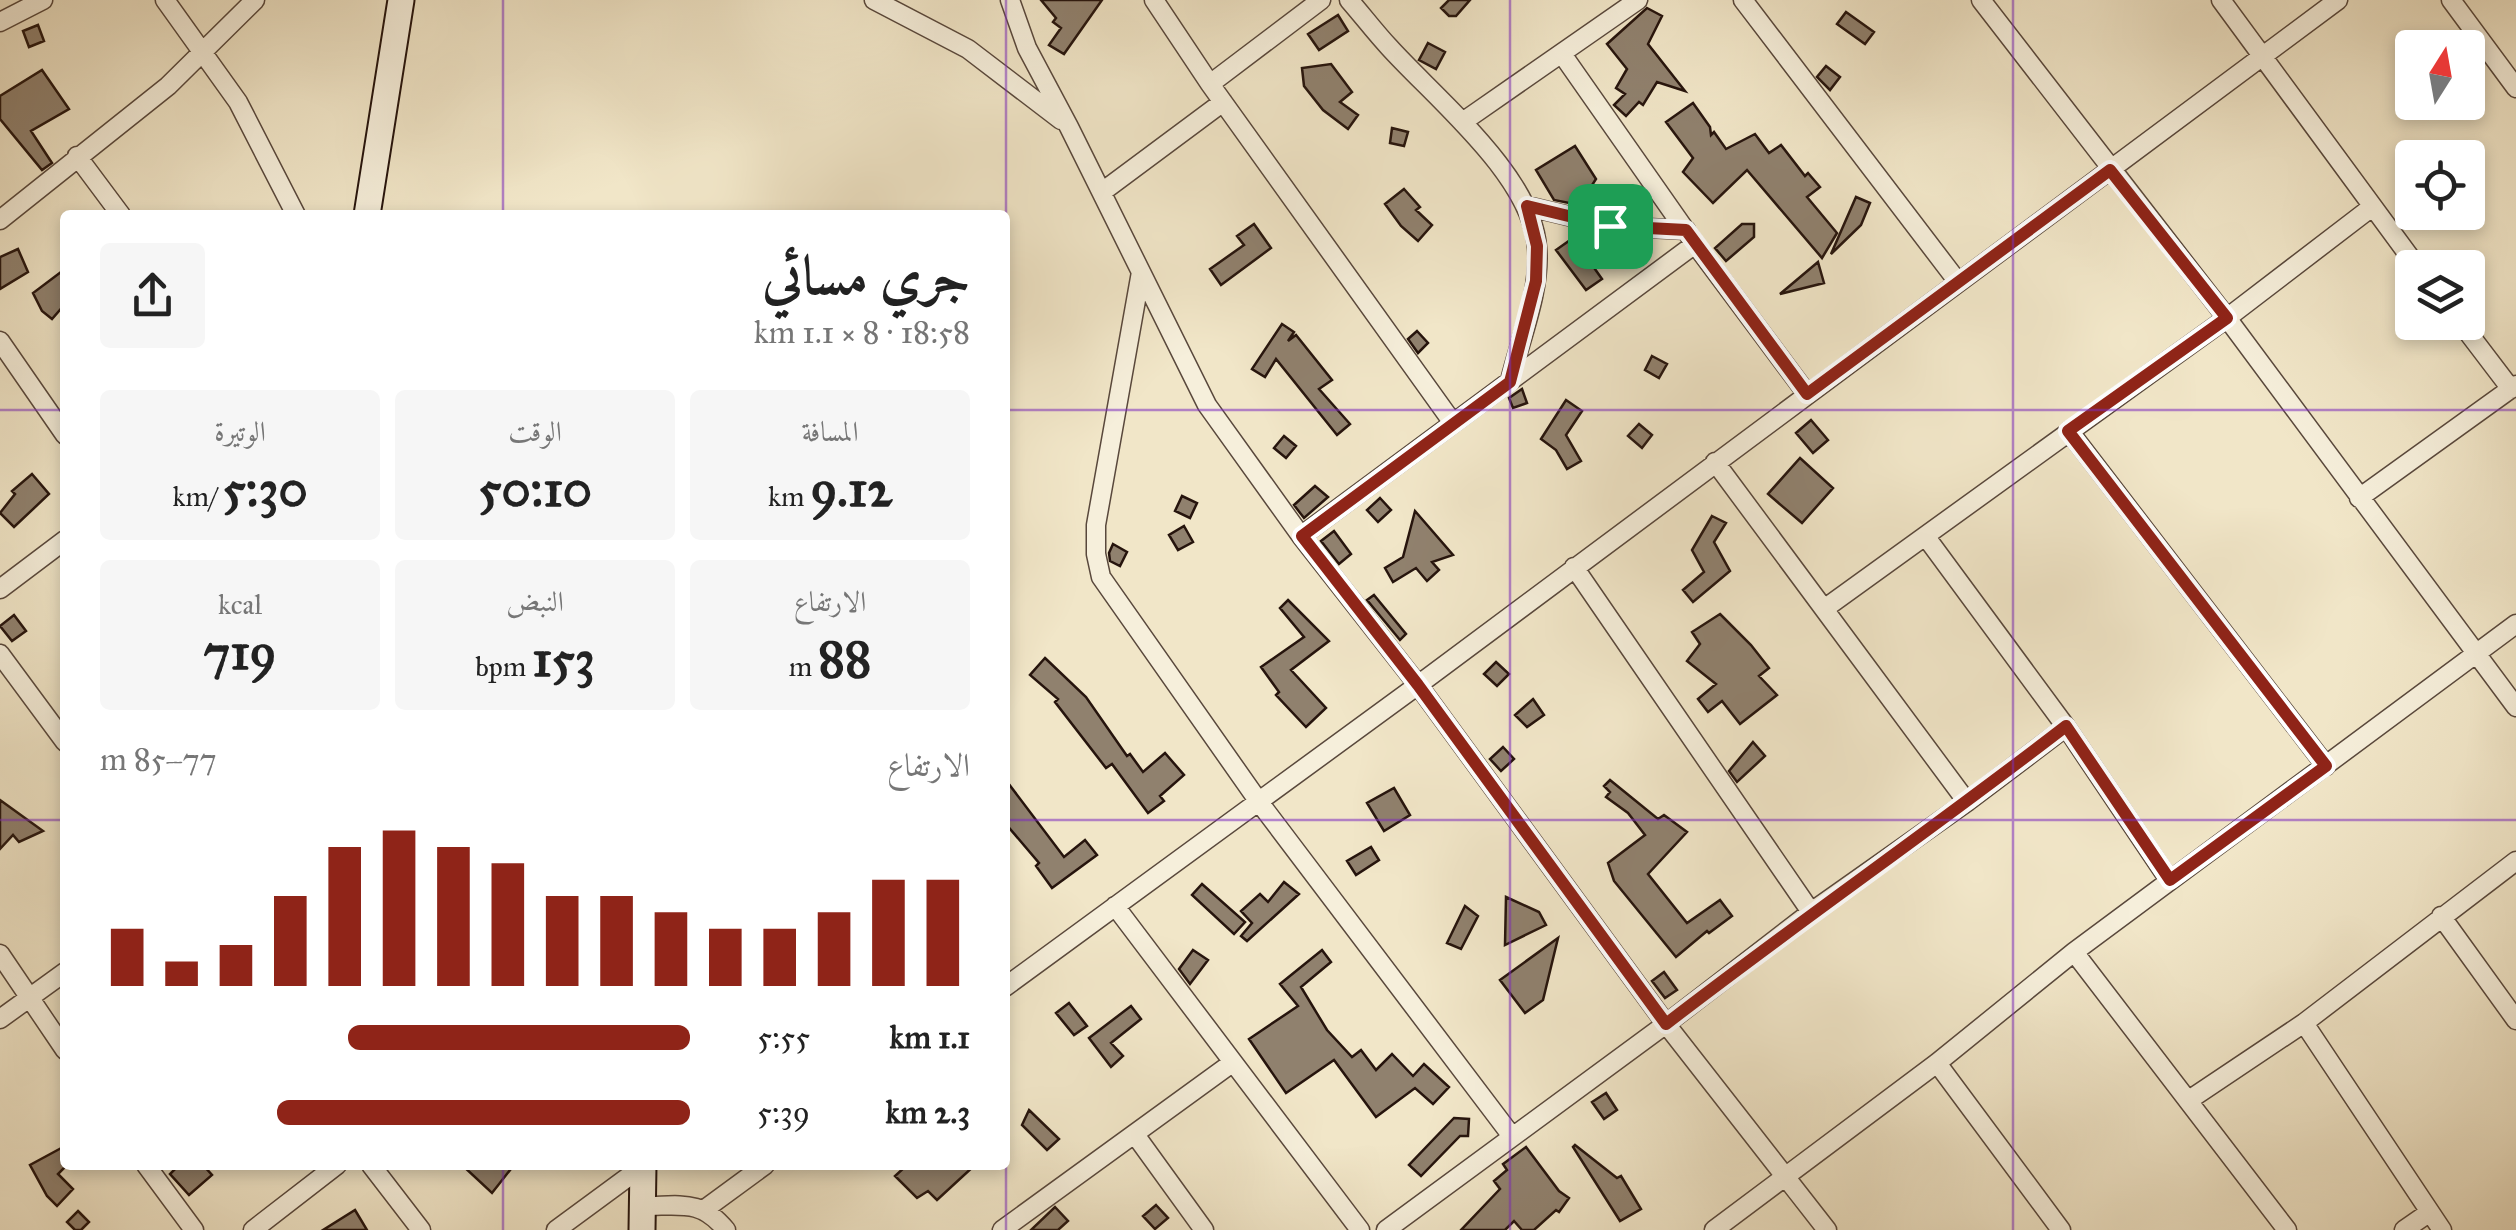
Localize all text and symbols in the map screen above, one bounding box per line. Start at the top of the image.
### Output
north arrow [2395,30,2485,120]
map controls [2395,30,2485,340]
button: locate [2395,140,2485,230]
pin [1568,184,1653,269]
icon: arrive [1583,199,1638,254]
text: جري مسائي [762,242,970,309]
button: share [100,243,205,348]
button: layers [2395,250,2485,340]
text: 18:58 · 8 × 1.1 km [754,313,970,352]
text: الوتيرة [214,414,266,449]
text: الوقت [508,414,562,449]
text: المسافة [801,414,859,449]
text: 5:30 [223,459,308,520]
text: 50:10 [478,459,592,520]
text: 9.12 [810,459,892,520]
text: /km [172,479,223,514]
text: km [768,479,810,514]
text: النبض [506,584,564,619]
text: الارتفاع [794,584,866,619]
text: kcal [218,587,262,622]
text: 719 [204,622,276,683]
text: 153 [532,629,595,690]
text: 88 [818,629,871,690]
text: bpm [475,649,532,684]
text: m [789,649,818,684]
text: 77–85 m [100,740,217,779]
text: الارتفاع [887,746,970,785]
text: 5:55 [757,1018,810,1057]
text: 1.1 km [889,1018,970,1057]
text: 5:39 [757,1093,810,1132]
text: 2.3 km [885,1093,970,1132]

